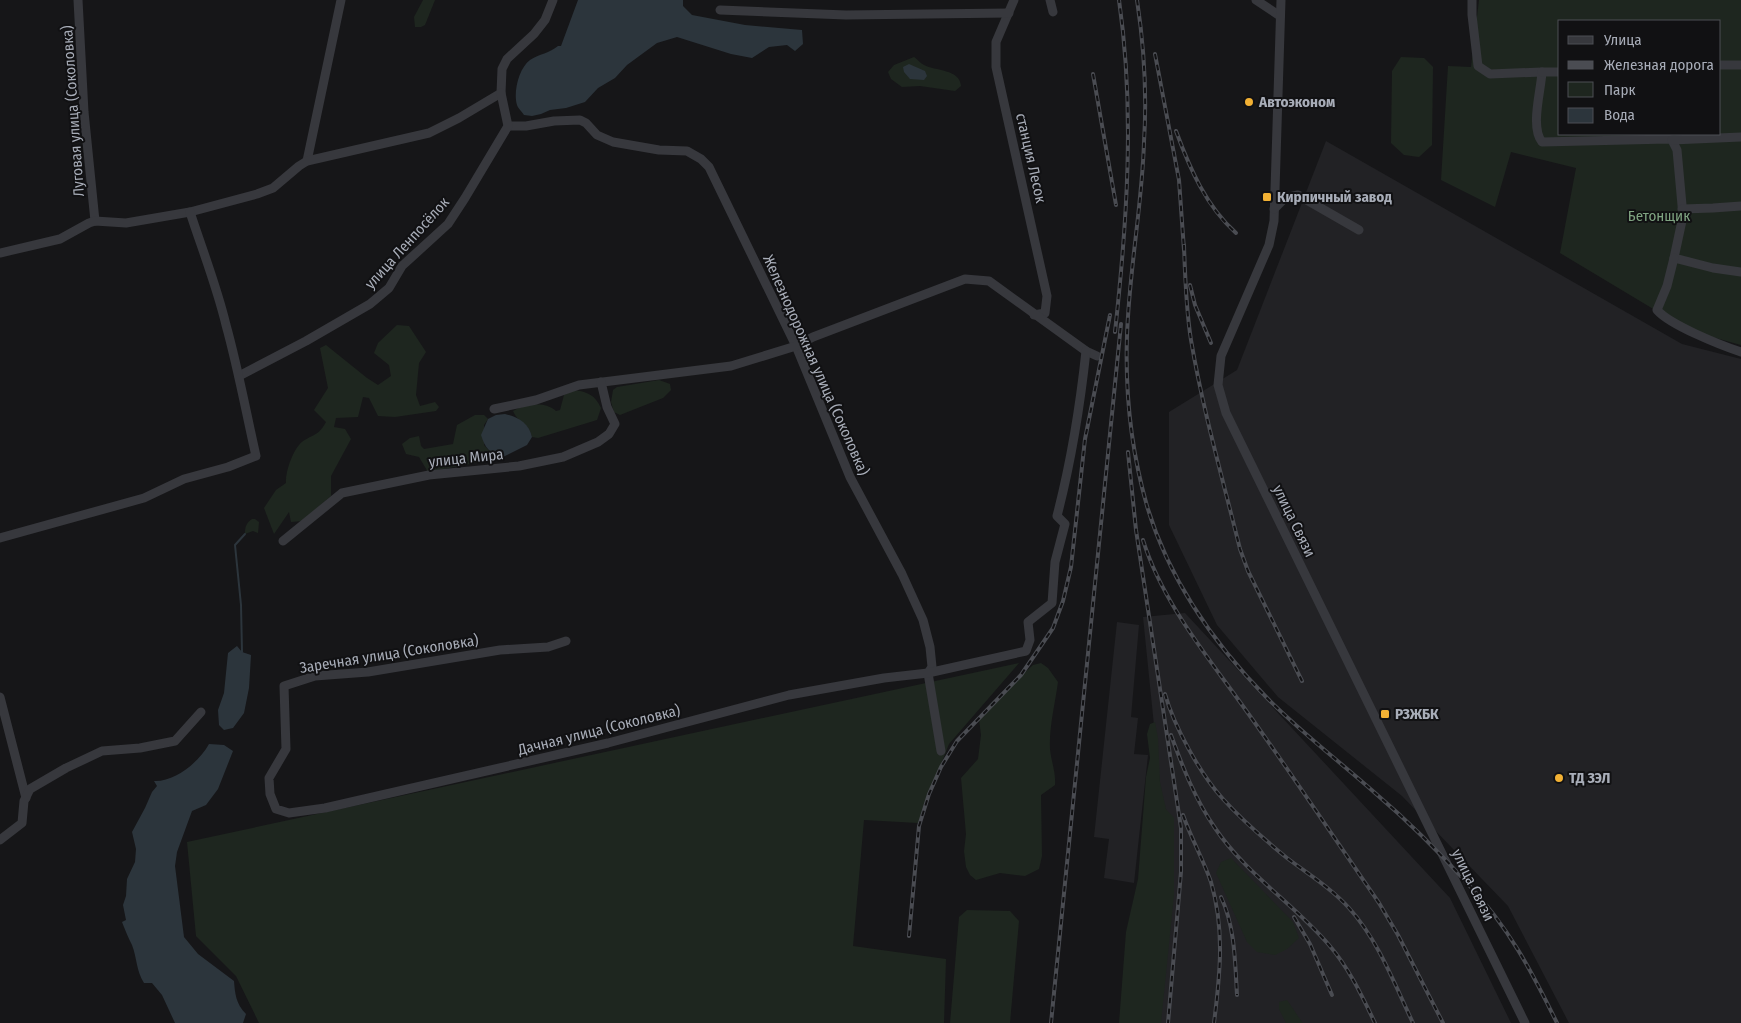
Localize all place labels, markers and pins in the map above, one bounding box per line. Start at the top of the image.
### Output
place label: Автоэконом [1258,93,1335,111]
marker: Автоэконом [1243,96,1255,108]
place label: Кирпичный завод [1277,188,1392,206]
marker: Кирпичный завод [1261,191,1273,203]
place label: РЗЖБК [1395,705,1439,723]
marker: РЗЖБК [1379,708,1391,720]
place label: ТД ЗЭЛ [1569,769,1611,787]
marker: ТД ЗЭЛ [1553,772,1565,784]

